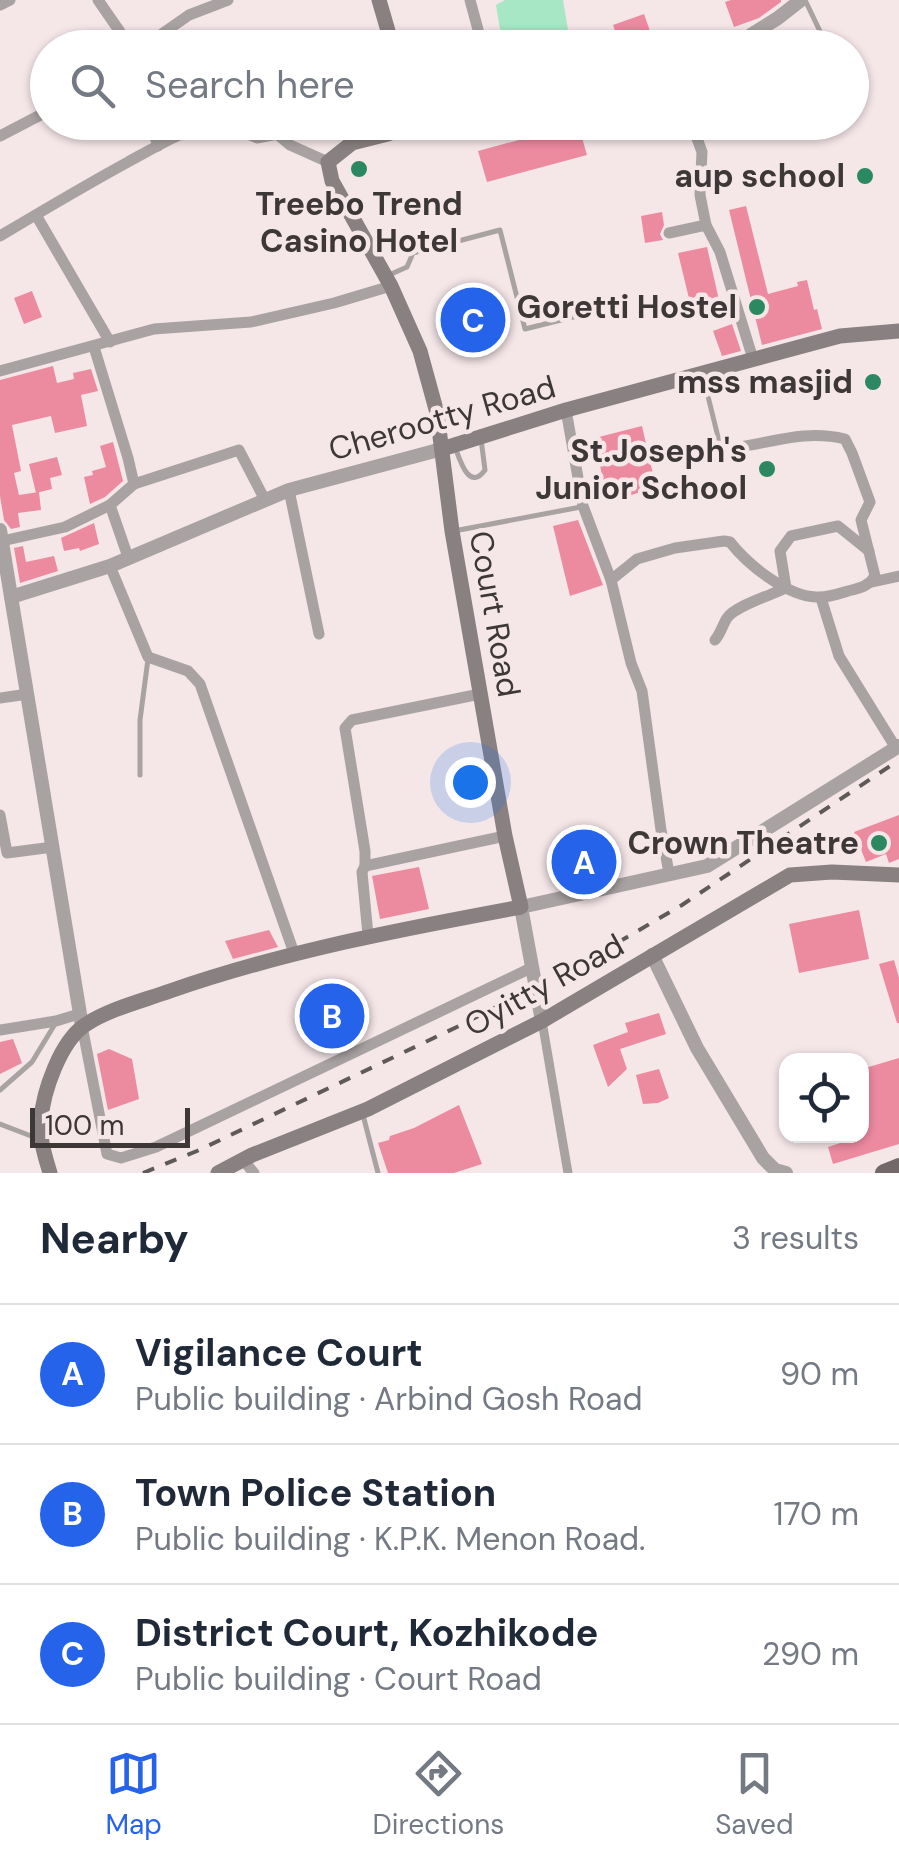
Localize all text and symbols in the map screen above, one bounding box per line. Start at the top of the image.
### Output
search box [30,30,869,140]
icon: search [65,58,120,113]
text: Search here [145,60,355,110]
place label: aup school [674,155,845,197]
marker: Treebo Trend Casino Hotel [348,158,370,180]
marker: aup school [854,165,876,187]
place label: Treebo Trend Casino Hotel [255,183,463,262]
pin: C [440,282,506,358]
place label: Goretti Hostel [517,286,737,328]
marker: Goretti Hostel [746,296,768,318]
place label: mss masjid [677,361,853,403]
street label: Cherootty Road [324,366,560,470]
marker: mss masjid [862,371,884,393]
place label: St.Joseph's Junior School [535,430,747,509]
marker: St.Joseph's Junior School [756,458,778,480]
street label: Court Road [460,528,530,700]
your location [445,757,496,808]
place label: Crown Theatre [627,822,859,864]
pin: A [552,824,616,900]
marker: Crown Theatre [868,832,890,854]
street label: Oyitty Road [457,924,631,1046]
pin: B [300,978,364,1054]
map controls [779,1053,869,1143]
button: locate [779,1053,869,1143]
scale bar [30,1103,190,1148]
text: 100 m [45,1107,124,1144]
text: Nearby [40,1211,189,1266]
text: 3 results [732,1217,859,1259]
text: Vigilance Court [135,1328,423,1378]
text: A [61,1353,84,1395]
text: 90 m [780,1353,859,1395]
text: Public building · Arbind Gosh Road [135,1378,643,1420]
text: Town Police Station [135,1468,496,1518]
text: B [62,1493,83,1535]
text: 170 m [773,1493,859,1535]
text: Public building · K.P.K. Menon Road. [135,1518,645,1560]
text: District Court, Kozhikode [135,1608,599,1658]
text: C [61,1633,84,1675]
text: 290 m [762,1633,859,1675]
text: Public building · Court Road [135,1658,542,1700]
tab: Map [105,1746,162,1843]
tab: Directions [373,1746,504,1843]
tab: Saved [715,1746,794,1843]

